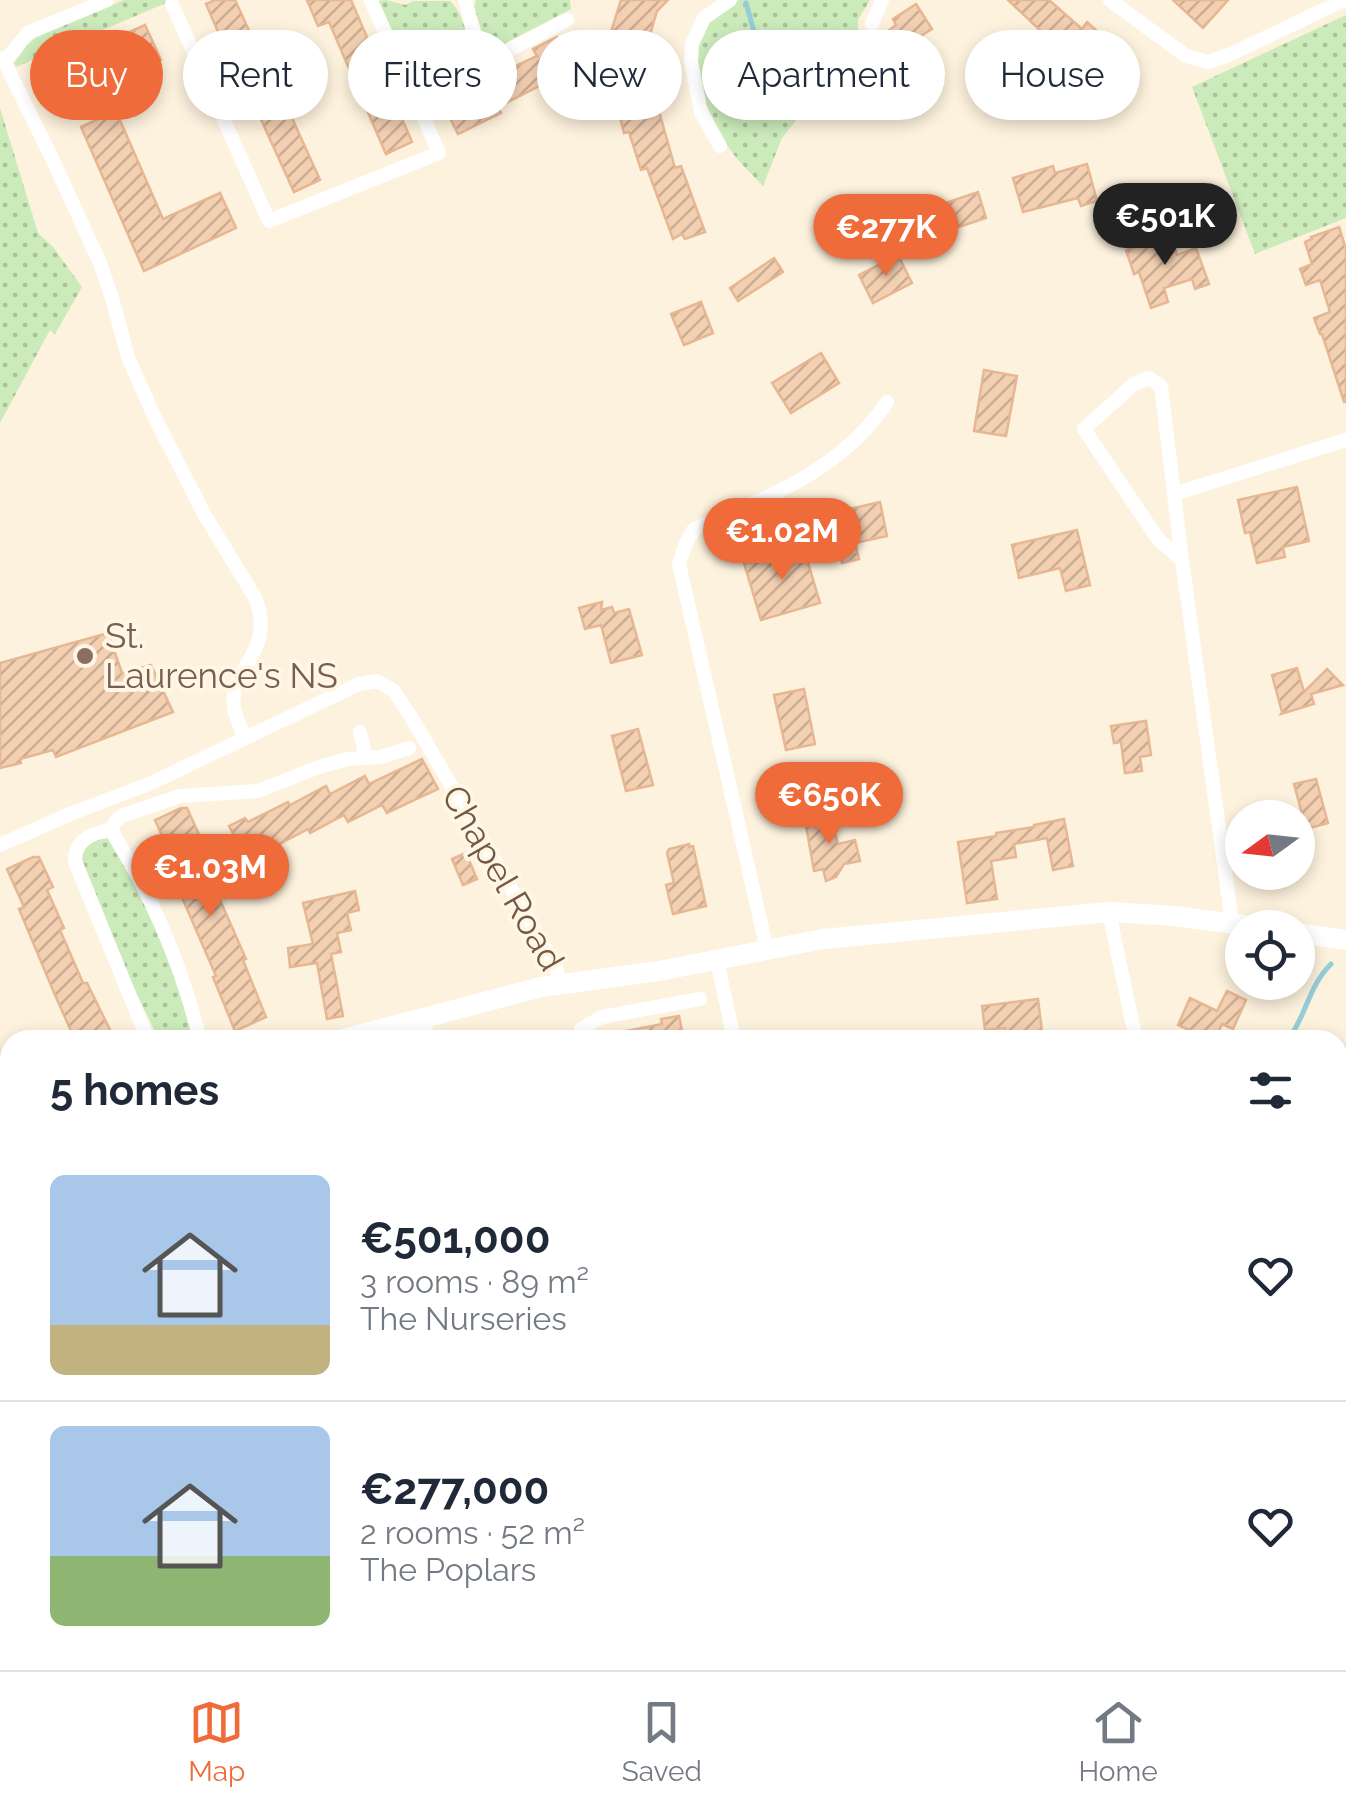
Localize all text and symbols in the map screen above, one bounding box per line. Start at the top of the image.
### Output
chip: Buy [30,30,163,120]
chip: Rent [183,30,328,120]
chip: Filters [348,30,517,120]
chip: New [537,30,682,120]
chip: Apartment [702,30,945,120]
chip: House [965,30,1140,120]
pin: €501K [1095,183,1235,268]
pin: €277K [816,194,956,279]
text: €501K [1115,197,1215,234]
text: €277K [835,208,937,245]
pin: €1.02M [701,498,863,583]
text: €1.02M [725,512,839,549]
place label: St. Laurence's NS [105,615,338,696]
marker: St. Laurence's NS [74,645,96,667]
pin: €650K [759,762,899,847]
text: €650K [777,776,881,813]
street label: Chapel Road [434,778,573,978]
north arrow [1225,800,1315,890]
map controls [1225,800,1315,1000]
pin: €1.03M [129,834,291,919]
text: €1.03M [153,848,267,885]
button: locate [1225,910,1315,1000]
icon: filters [1243,1063,1298,1118]
text: 5 homes [50,1066,219,1115]
text: €501,000 [360,1214,550,1263]
icon: home [130,1215,250,1335]
icon: heart [1243,1248,1298,1303]
text: 3 rooms · 89 m² [360,1263,589,1300]
text: The Nurseries [360,1300,567,1337]
text: €277,000 [360,1465,549,1514]
icon: home [130,1466,250,1586]
icon: heart [1243,1499,1298,1554]
text: 2 rooms · 52 m² [360,1514,585,1551]
text: The Poplars [360,1551,536,1588]
tab: Map [188,1695,245,1788]
tab: Saved [622,1695,702,1788]
tab: Home [1078,1695,1158,1788]

